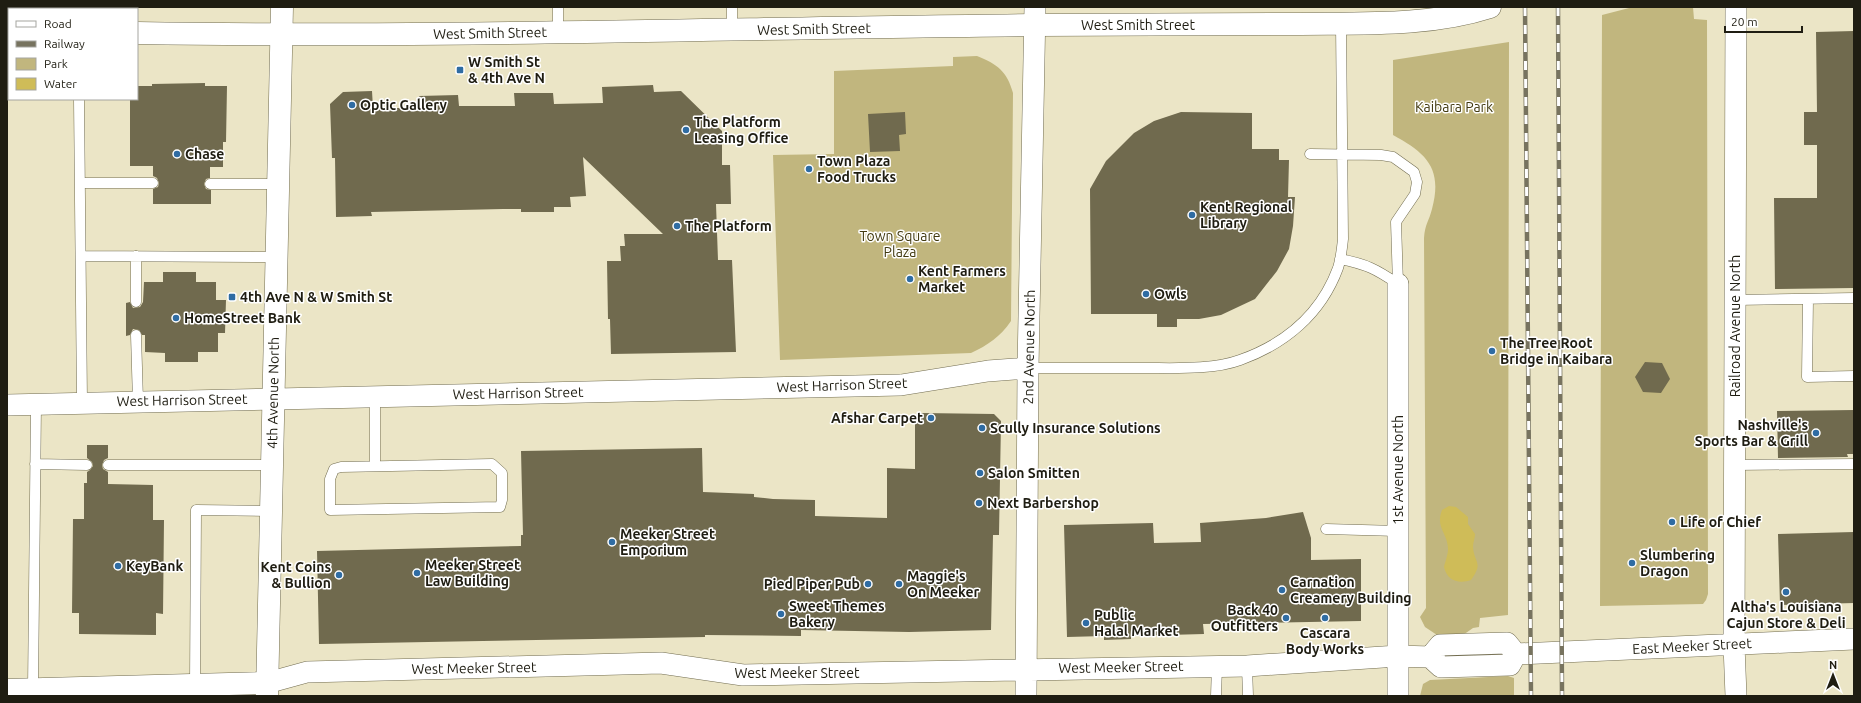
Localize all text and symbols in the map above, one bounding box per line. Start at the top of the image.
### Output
legend [8,8,138,100]
scale bar [1725,8,1802,34]
text: 20 m [1731,15,1758,28]
text: Road [44,17,72,30]
street label: West Smith Street [1081,17,1195,33]
street label: West Smith Street [757,20,872,38]
street label: West Smith Street [433,24,548,42]
text: Railway [44,37,85,50]
place label: W Smith St & 4th Ave N [468,54,545,86]
text: Park [44,57,68,70]
marker: W Smith St & 4th Ave N [455,65,465,75]
text: Water [44,77,77,90]
place label: Optic Gallery [360,97,448,113]
park label: Kaibara Park [1415,99,1493,115]
marker: Optic Gallery [347,100,357,110]
place label: The Platform Leasing Office [694,114,789,146]
marker: The Platform Leasing Office [681,125,691,135]
place label: Chase [185,146,224,162]
marker: Chase [172,149,182,159]
place label: Town Plaza Food Trucks [817,153,897,185]
marker: Town Plaza Food Trucks [804,164,814,174]
place label: Kent Regional Library [1200,199,1292,231]
marker: Kent Regional Library [1187,210,1197,220]
place label: The Platform [685,218,772,234]
marker: The Platform [672,221,682,231]
park label: Town Square Plaza [859,228,941,260]
street label: Railroad Avenue North [1727,255,1743,397]
place label: Kent Farmers Market [918,263,1006,295]
marker: Kent Farmers Market [905,274,915,284]
place label: Owls [1154,286,1187,302]
place label: 4th Ave N & W Smith St [240,289,392,305]
marker: Owls [1141,289,1151,299]
street label: 2nd Avenue North [1020,290,1038,404]
marker: 4th Ave N & W Smith St [227,292,237,302]
place label: HomeStreet Bank [184,310,301,326]
marker: HomeStreet Bank [171,313,181,323]
place label: The Tree Root Bridge in Kaibara [1500,335,1612,367]
street label: 4th Avenue North [264,337,282,449]
marker: The Tree Root Bridge in Kaibara [1487,346,1497,356]
street label: West Harrison Street [776,375,908,395]
street label: West Harrison Street [452,384,584,402]
street label: West Harrison Street [116,391,248,409]
place label: Afshar Carpet [831,410,923,426]
marker: Afshar Carpet [926,413,936,423]
street label: 1st Avenue North [1390,415,1406,525]
place label: Nashville's Sports Bar & Grill [1695,417,1808,449]
place label: Scully Insurance Solutions [990,420,1161,436]
marker: Scully Insurance Solutions [977,423,987,433]
marker: Nashville's Sports Bar & Grill [1811,428,1821,438]
place label: Salon Smitten [988,465,1080,481]
marker: Salon Smitten [975,468,985,478]
place label: Next Barbershop [987,495,1099,511]
marker: Next Barbershop [974,498,984,508]
place label: Life of Chief [1680,514,1761,530]
marker: Life of Chief [1667,517,1677,527]
place label: Meeker Street Emporium [620,526,715,558]
marker: Meeker Street Emporium [607,537,617,547]
place label: Slumbering Dragon [1640,547,1715,579]
place label: Meeker Street Law Building [425,557,520,589]
place label: KeyBank [126,558,183,574]
marker: Slumbering Dragon [1627,558,1637,568]
place label: Kent Coins & Bullion [261,559,331,591]
marker: KeyBank [113,561,123,571]
marker: Meeker Street Law Building [412,568,422,578]
place label: Maggie's On Meeker [907,568,980,600]
marker: Kent Coins & Bullion [334,570,344,580]
place label: Carnation Creamery Building [1290,574,1412,606]
place label: Pied Piper Pub [764,576,860,592]
marker: Pied Piper Pub [863,579,873,589]
marker: Maggie's On Meeker [894,579,904,589]
marker: Carnation Creamery Building [1277,585,1287,595]
marker: Altha's Louisiana Cajun Store & Deli [1781,587,1791,597]
place label: Sweet Themes Bakery [789,598,885,630]
place label: Altha's Louisiana Cajun Store & Deli [1726,599,1846,631]
place label: Back 40 Outfitters [1211,602,1278,634]
place label: Public Halal Market [1094,607,1179,639]
marker: Sweet Themes Bakery [776,609,786,619]
marker: Back 40 Outfitters [1281,613,1291,623]
marker: Cascara Body Works [1320,613,1330,623]
marker: Public Halal Market [1081,618,1091,628]
place label: Cascara Body Works [1286,625,1365,657]
street label: East Meeker Street [1632,635,1753,657]
north arrow [1813,655,1853,695]
street label: West Meeker Street [1058,658,1184,676]
street label: West Meeker Street [411,659,537,677]
text: N [1829,659,1837,671]
street label: West Meeker Street [734,665,860,681]

